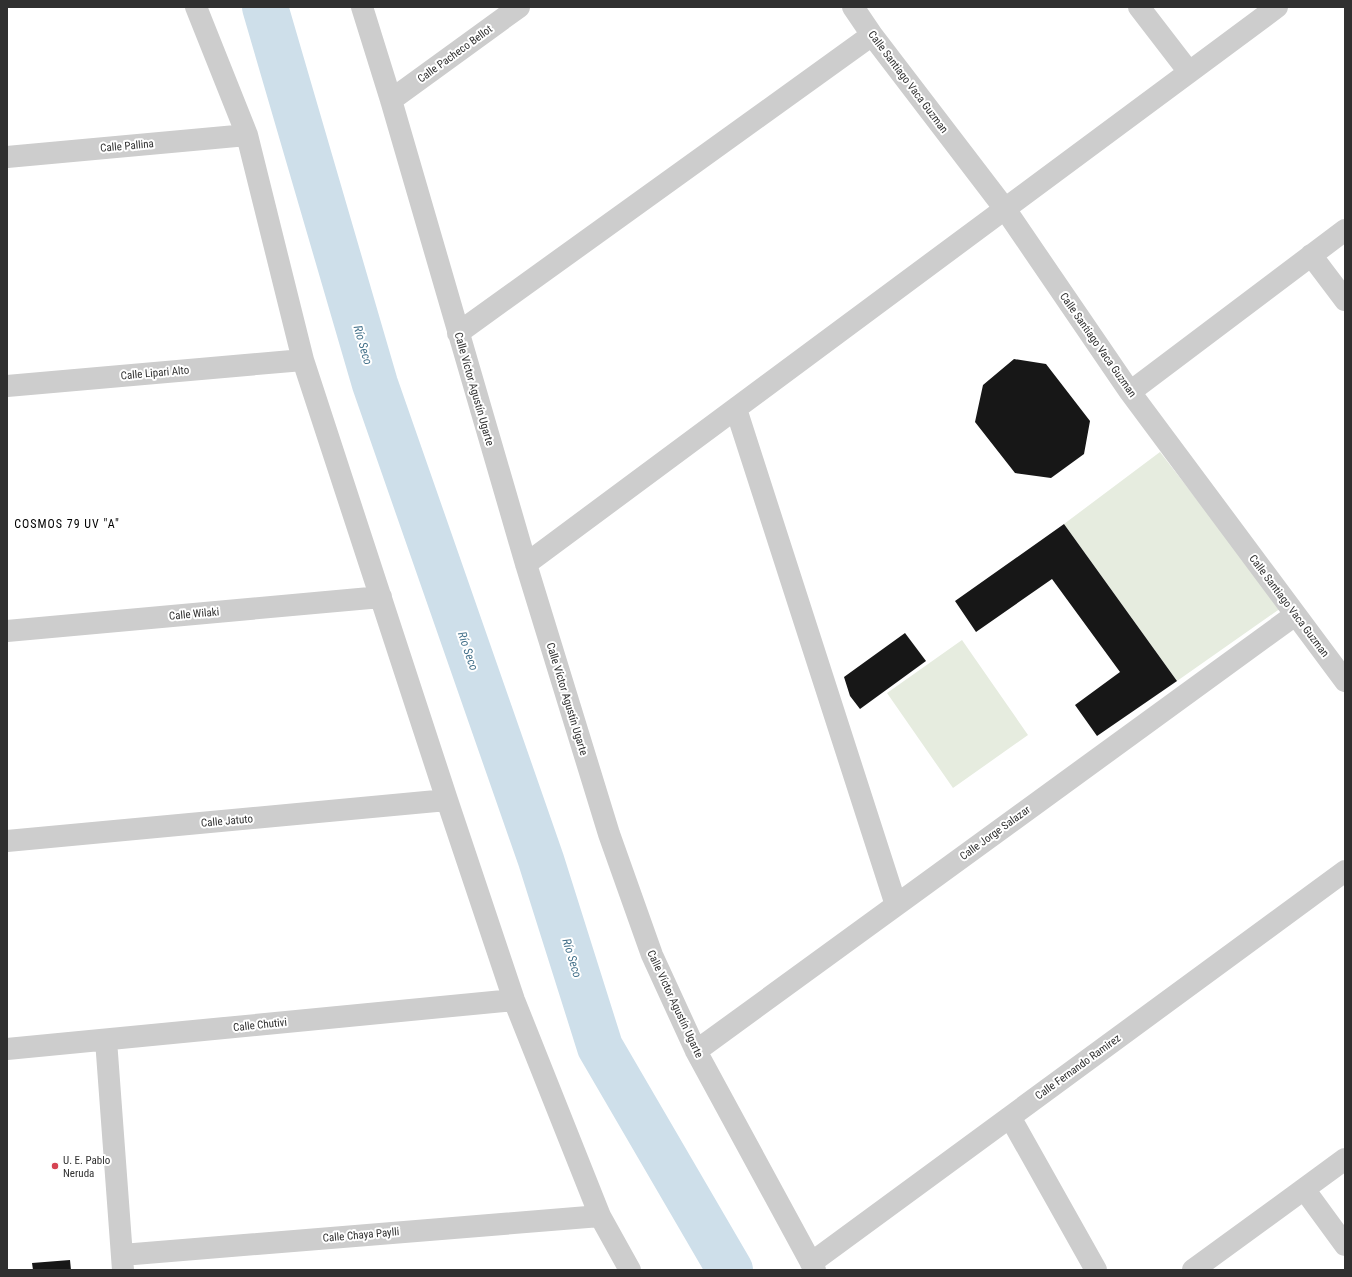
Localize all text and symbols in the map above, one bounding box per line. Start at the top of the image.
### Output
street label: Calle Pacheco Bellot [415,23,495,85]
street label: Calle Santiago Vaca Guzman [865,28,951,136]
street label: Calle Pallina [100,137,154,155]
street label: Calle Santiago Vaca Guzman [1057,290,1139,400]
water label: Río Seco [351,324,375,366]
street label: Calle Víctor Agustín Ugarte [452,331,496,447]
street label: Calle Lipari Alto [120,363,190,382]
district label: COSMOS 79 UV "A" [14,517,120,531]
street label: Calle Santiago Vaca Guzman [1246,552,1332,660]
street label: Calle Wilaki [168,605,220,623]
water label: Río Seco [455,630,481,672]
street label: Calle Víctor Agustín Ugarte [544,641,590,757]
street label: Calle Jorge Salazar [957,803,1033,863]
street label: Calle Jatuto [201,812,254,830]
water label: Río Seco [559,937,585,979]
street label: Calle Víctor Agustín Ugarte [644,948,706,1060]
street label: Calle Chutivi [232,1016,288,1034]
street label: Calle Fernando Ramirez [1033,1032,1123,1102]
place label: U. E. Pablo Neruda [63,1154,111,1180]
marker: U. E. Pablo Neruda [50,1161,60,1171]
street label: Calle Chaya Paylli [322,1225,400,1245]

